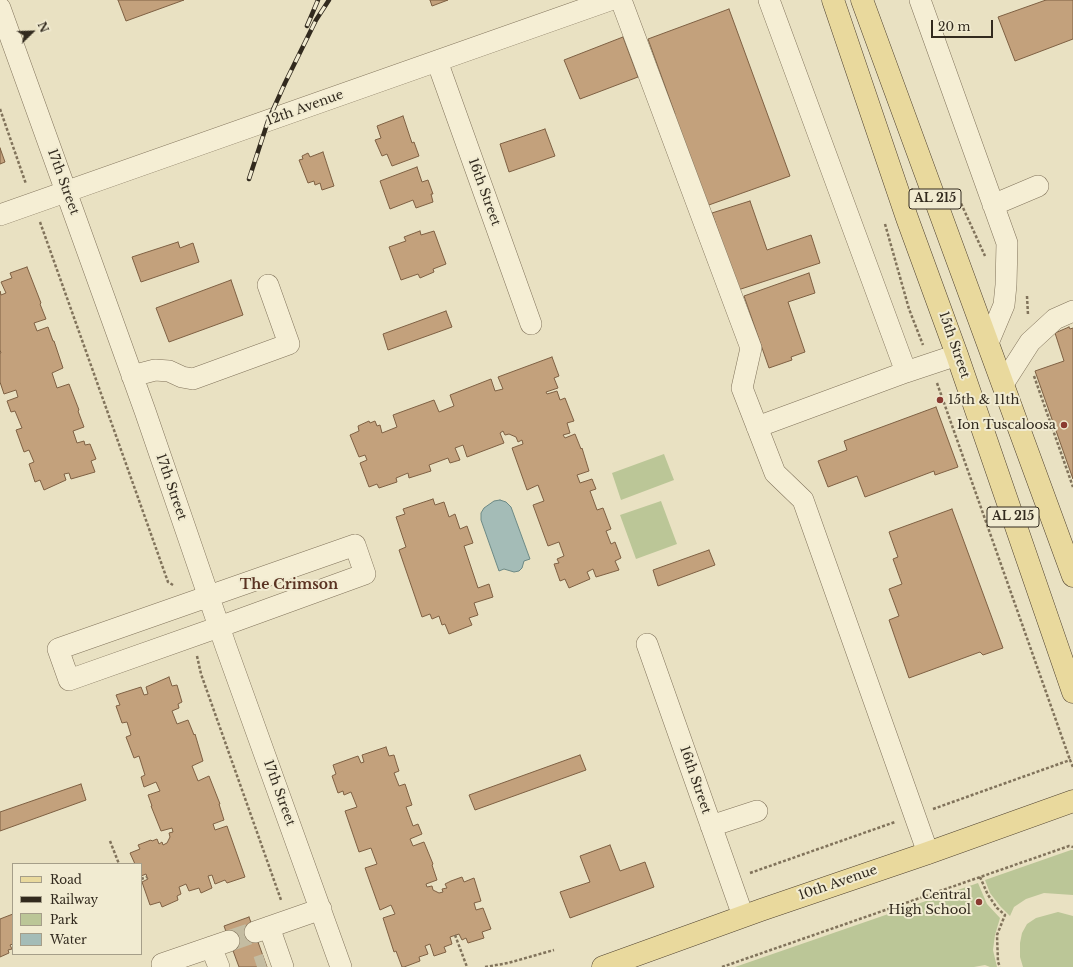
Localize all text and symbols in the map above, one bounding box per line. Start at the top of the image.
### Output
north arrow [12,12,52,52]
scale bar [933,12,995,38]
text: 20 m [938,19,970,34]
text: N [35,20,52,35]
street label: 12th Avenue [264,87,346,129]
street label: 17th Street [44,147,82,217]
street label: 16th Street [465,156,503,228]
road number: AL 215 [909,189,961,209]
street label: 15th Street [935,309,973,381]
place label: 15th & 11th [948,392,1019,408]
marker: 15th & 11th [935,395,945,405]
place label: Ion Tuscaloosa [957,417,1056,433]
marker: Ion Tuscaloosa [1059,420,1069,430]
street label: 17th Street [152,452,190,522]
road number: AL 215 [987,507,1039,527]
district label: The Crimson [240,577,338,593]
street label: 16th Street [676,744,714,816]
street label: 17th Street [260,758,298,828]
street label: 10th Avenue [797,862,879,904]
legend [12,863,142,955]
text: Road [50,872,82,887]
place label: Central High School [889,887,971,918]
text: Railway [50,892,98,907]
marker: Central High School [974,897,984,907]
text: Park [50,912,78,927]
text: Water [50,932,87,947]

